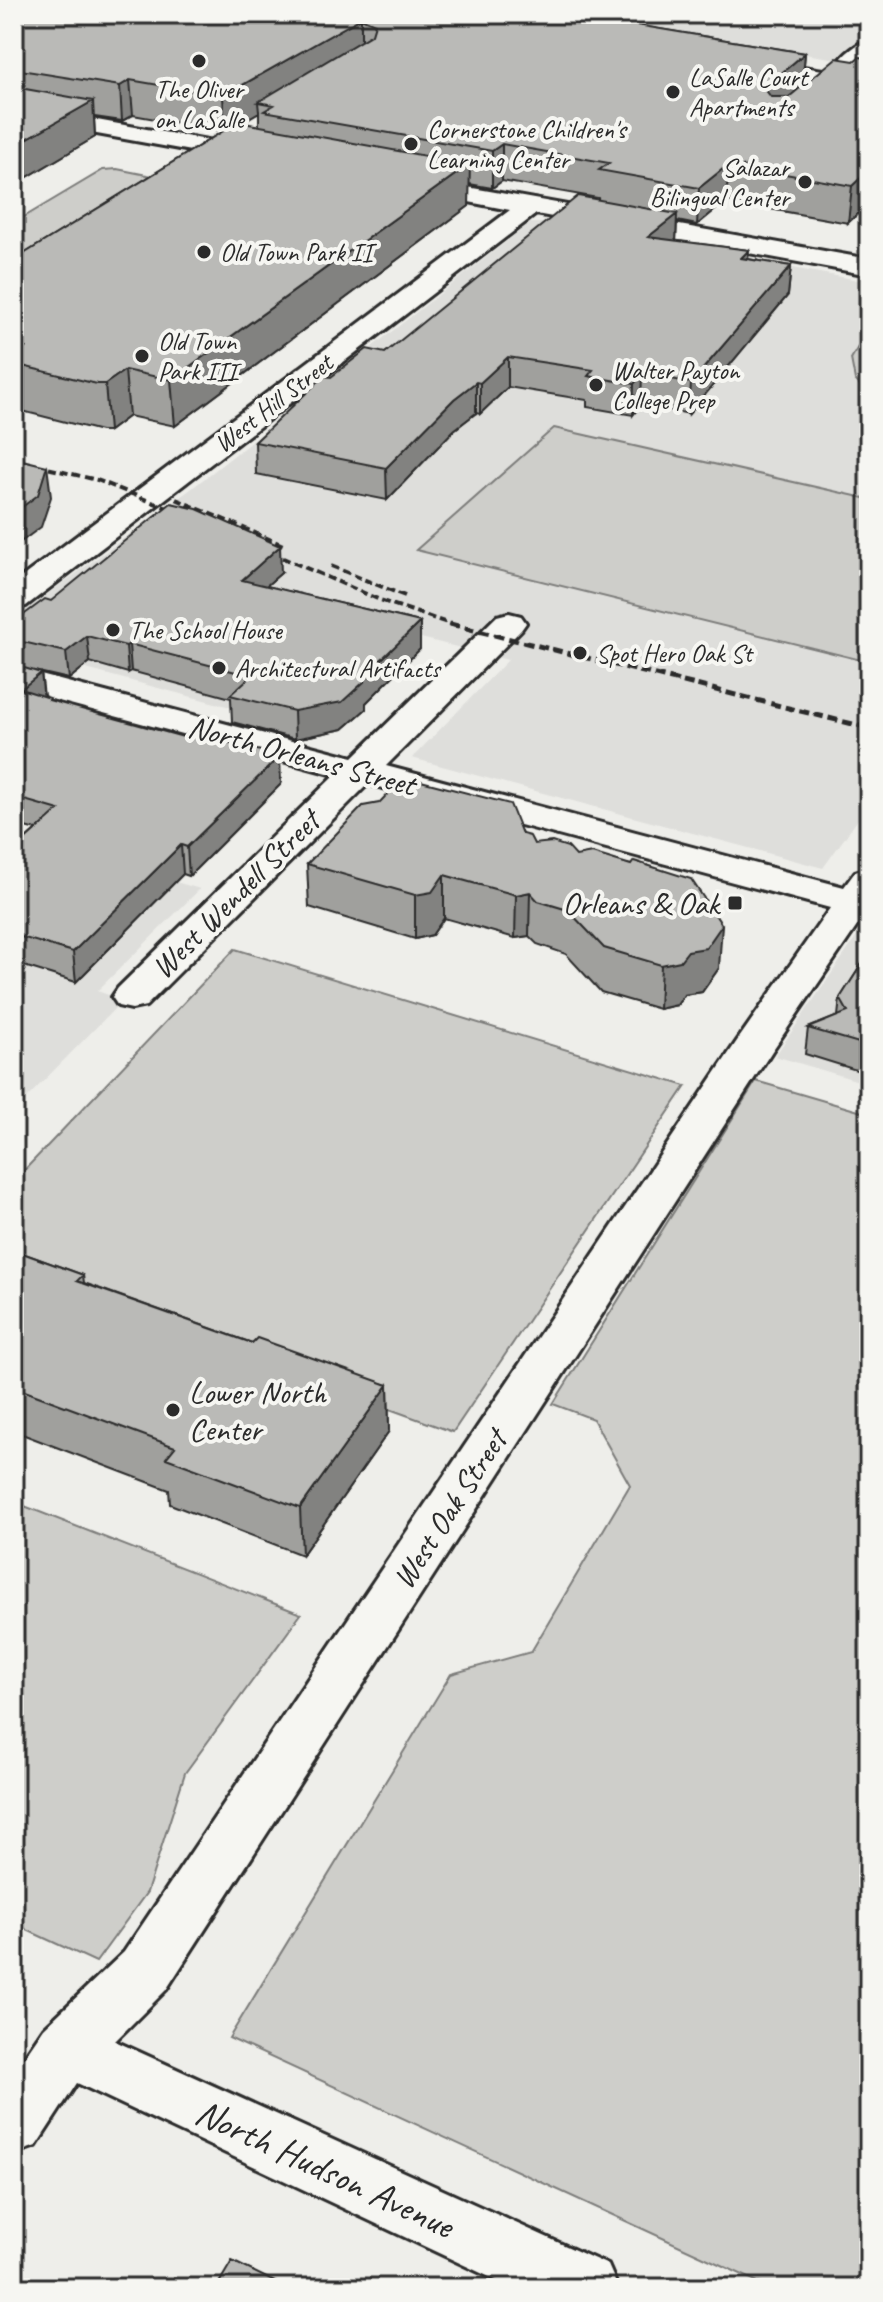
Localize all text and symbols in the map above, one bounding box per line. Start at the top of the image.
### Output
marker: The Oliver on LaSalle [190,52,208,70]
place label: LaSalle Court Apartments [689,61,810,124]
place label: The Oliver on LaSalle [154,73,246,136]
marker: LaSalle Court Apartments [664,83,682,101]
place label: Cornerstone Children's Learning Center [427,113,628,176]
marker: Cornerstone Children's Learning Center [402,135,420,153]
place label: Salazar Bilingual Center [650,151,792,214]
marker: Salazar Bilingual Center [796,173,814,191]
place label: Old Town Park II [220,236,378,269]
marker: Old Town Park II [195,243,213,261]
place label: Old Town Park III [158,325,243,388]
street label: West Hill Street [207,345,341,460]
marker: Old Town Park III [133,347,151,365]
place label: Walter Payton College Prep [612,354,741,417]
marker: Walter Payton College Prep [587,376,605,394]
place label: The School House [129,614,283,647]
marker: The School House [104,621,122,639]
place label: Spot Hero Oak St [596,637,754,670]
marker: Spot Hero Oak St [571,644,589,662]
place label: Architectural Artifacts [235,652,442,685]
marker: Architectural Artifacts [210,659,228,677]
street label: North Orleans Street [184,706,423,806]
street label: West Wendell Street [142,798,331,987]
place label: Orleans & Oak [563,883,721,924]
marker: Orleans & Oak [726,894,744,912]
place label: Lower North Center [189,1372,327,1450]
marker: Lower North Center [164,1401,182,1419]
street label: West Oak Street [383,1419,518,1596]
street label: North Hudson Avenue [188,2088,464,2250]

